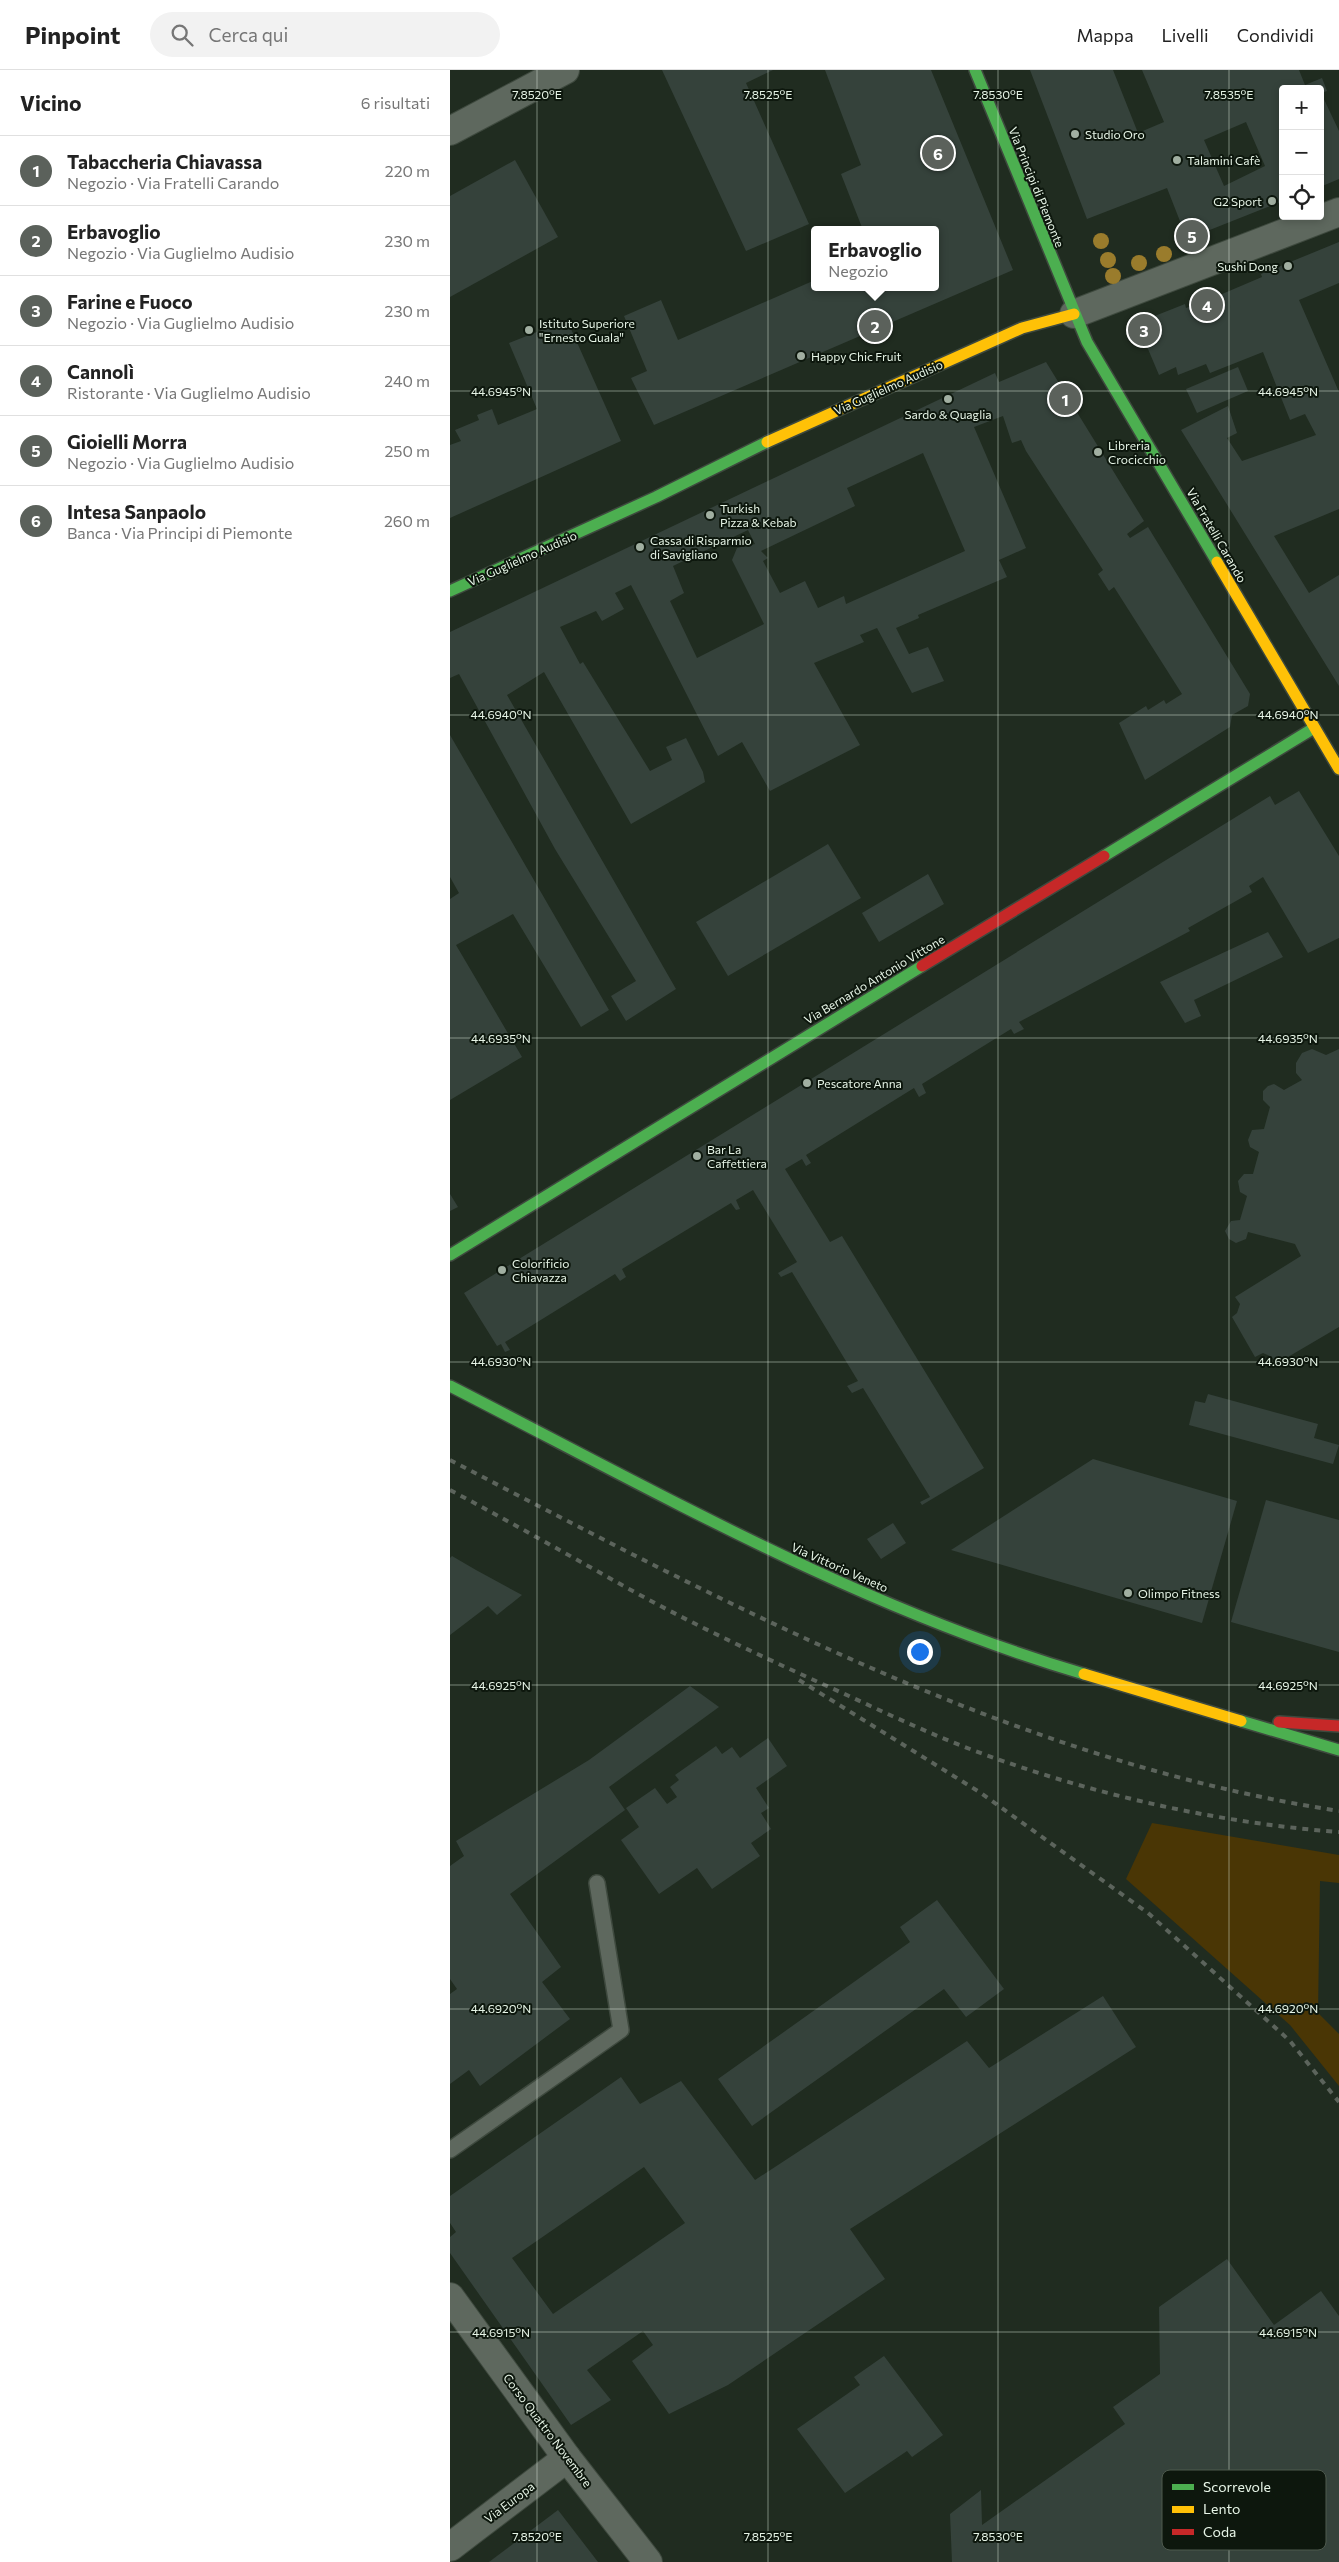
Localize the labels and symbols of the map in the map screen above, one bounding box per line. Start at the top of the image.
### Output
text: 7.8520°E [512,87,562,101]
text: 7.8525°E [744,87,792,101]
text: 7.8530°E [973,87,1023,101]
text: 7.8535°E [1205,87,1253,101]
street label: Via Principi di Piemonte [1006,125,1068,249]
place label: Studio Oro [1085,127,1145,141]
marker: Studio Oro [1069,128,1081,140]
pin: 6 [922,134,954,172]
place label: Talamini Cafè [1187,153,1260,167]
marker: Talamini Cafè [1171,154,1183,166]
place label: G2 Sport [1213,194,1262,208]
marker: G2 Sport [1266,195,1278,207]
pin: 5 [1176,217,1208,255]
place label: Sushi Dong [1217,259,1278,273]
marker: Sushi Dong [1282,260,1294,272]
pin: 4 [1191,286,1223,324]
pin: 2 [859,307,891,345]
pin: 3 [1128,311,1160,349]
place label: Istituto Superiore "Ernesto Guala" [539,316,635,344]
marker: Istituto Superiore "Ernesto Guala" [523,324,535,336]
place label: Happy Chic Fruit [811,349,902,363]
marker: Happy Chic Fruit [795,350,807,362]
street label: Via Guglielmo Audisio [831,357,945,417]
pin: 1 [1049,380,1081,418]
text: 44.6945°N [471,384,531,398]
text: 44.6945°N [1258,384,1318,398]
marker: Sardo & Quaglia [942,393,954,405]
place label: Sardo & Quaglia [904,407,992,421]
place label: Libreria Crocicchio [1108,438,1166,466]
marker: Libreria Crocicchio [1092,446,1104,458]
street label: Via Fratelli Carando [1184,485,1250,585]
place label: Turkish Pizza & Kebab [720,501,797,529]
marker: Turkish Pizza & Kebab [704,509,716,521]
street label: Via Guglielmo Audisio [465,528,579,588]
place label: Cassa di Risparmio di Savigliano [650,533,752,561]
marker: Cassa di Risparmio di Savigliano [634,541,646,553]
text: 44.6940°N [470,707,532,721]
text: 44.6940°N [1257,707,1319,721]
street label: Via Bernardo Antonio Vittone [801,932,947,1026]
text: 44.6935°N [471,1031,531,1045]
text: 44.6935°N [1258,1031,1318,1045]
place label: Pescatore Anna [817,1076,902,1090]
marker: Pescatore Anna [801,1077,813,1089]
place label: Bar La Caffettiera [707,1142,767,1170]
marker: Bar La Caffettiera [691,1150,703,1162]
place label: Colorificio Chiavazza [512,1256,570,1284]
marker: Colorificio Chiavazza [496,1264,508,1276]
text: 44.6930°N [471,1354,531,1368]
text: 44.6930°N [1258,1354,1318,1368]
street label: Via Vittorio Veneto [789,1539,891,1595]
place label: Olimpo Fitness [1138,1586,1220,1600]
marker: Olimpo Fitness [1122,1587,1134,1599]
your location [907,1639,933,1665]
text: 44.6925°N [471,1678,531,1692]
text: 44.6925°N [1258,1678,1318,1692]
text: 44.6920°N [471,2001,531,2015]
text: 44.6920°N [1258,2001,1318,2015]
text: 44.6915°N [472,2325,530,2339]
text: 44.6915°N [1259,2325,1317,2339]
street label: Corso Quattro Novembre [501,2371,595,2489]
legend [1162,2470,1326,2550]
text: Scorrevole [1203,2478,1271,2495]
street label: Via Europa [481,2479,537,2525]
text: Lento [1203,2500,1240,2517]
text: Coda [1203,2523,1236,2540]
text: 7.8520°E [512,2529,562,2543]
text: 7.8525°E [744,2529,792,2543]
text: 7.8530°E [973,2529,1023,2543]

